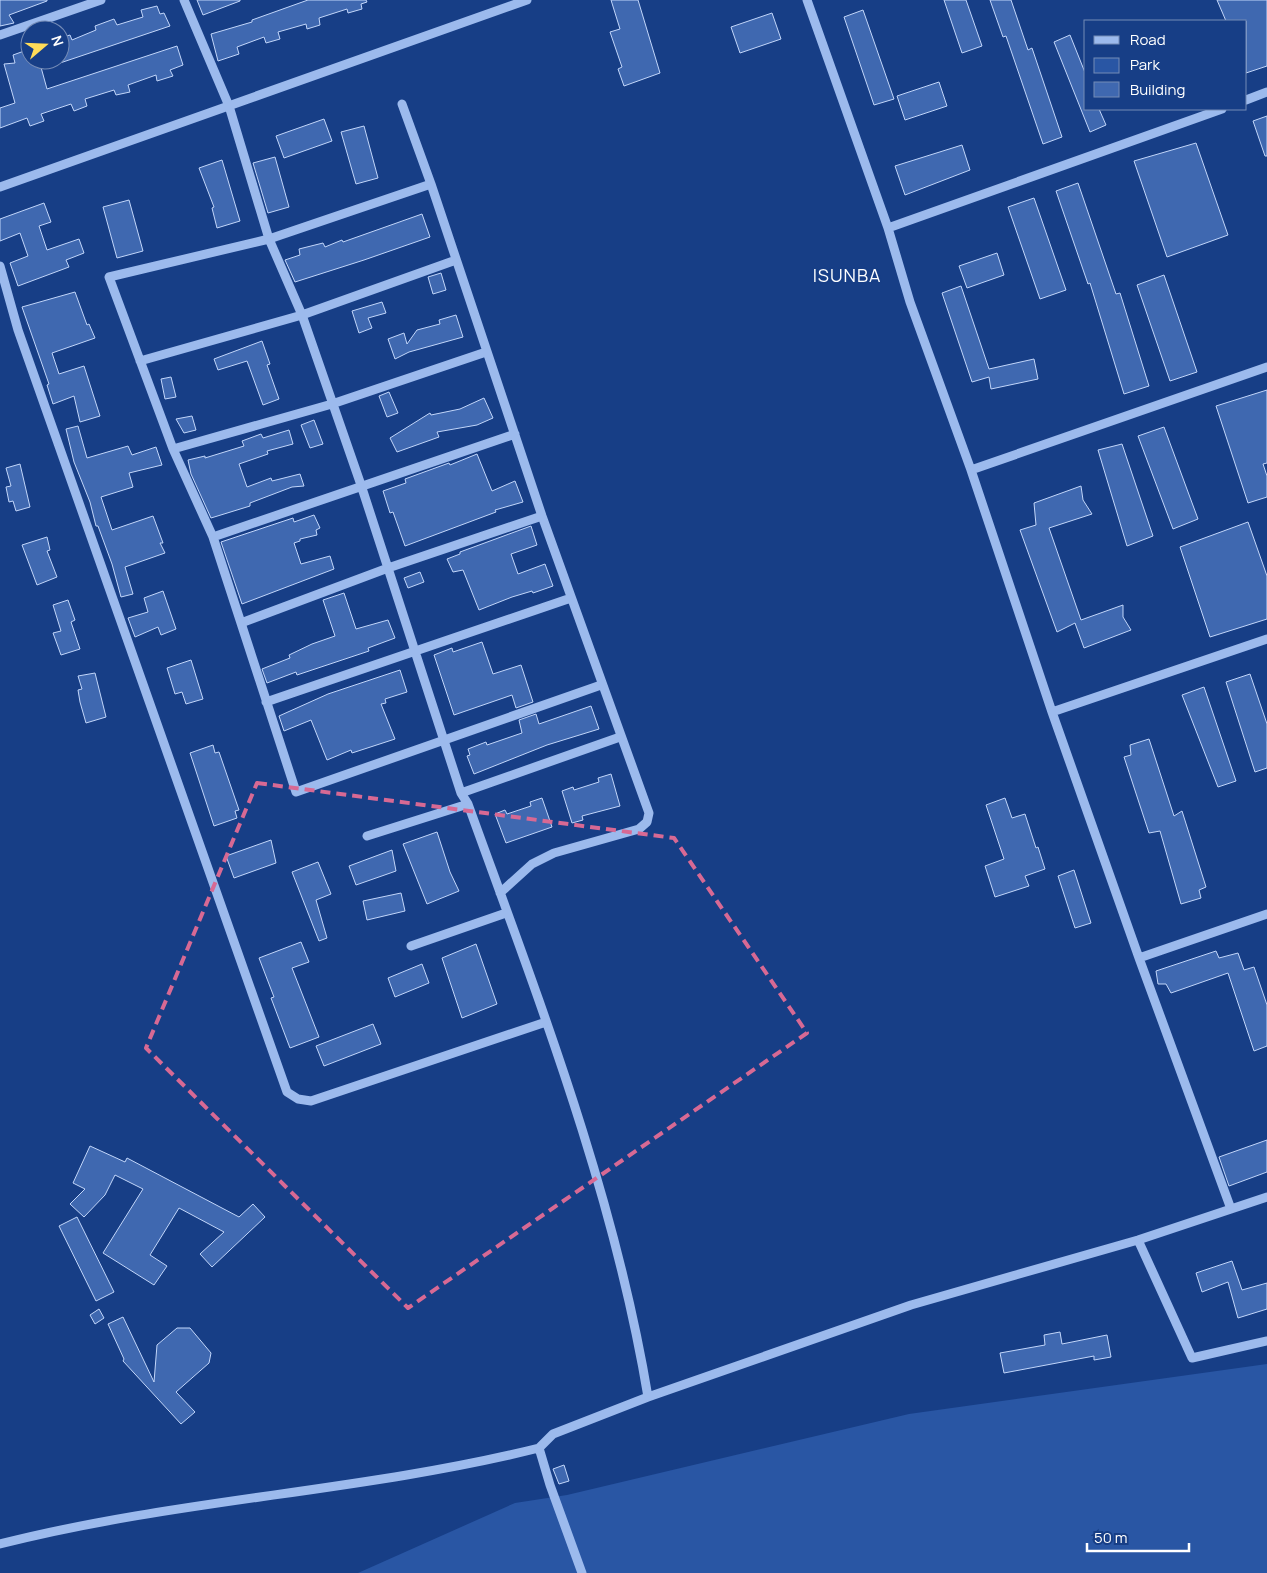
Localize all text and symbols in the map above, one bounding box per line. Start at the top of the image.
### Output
north arrow [20,20,70,70]
legend [1084,20,1247,110]
text: Road [1130,29,1166,50]
text: N [47,33,68,48]
text: Park [1130,54,1160,75]
text: Building [1130,79,1185,100]
district label: ISUNBA [813,263,881,287]
scale bar [1087,1520,1190,1552]
text: 50 m [1094,1527,1128,1548]

